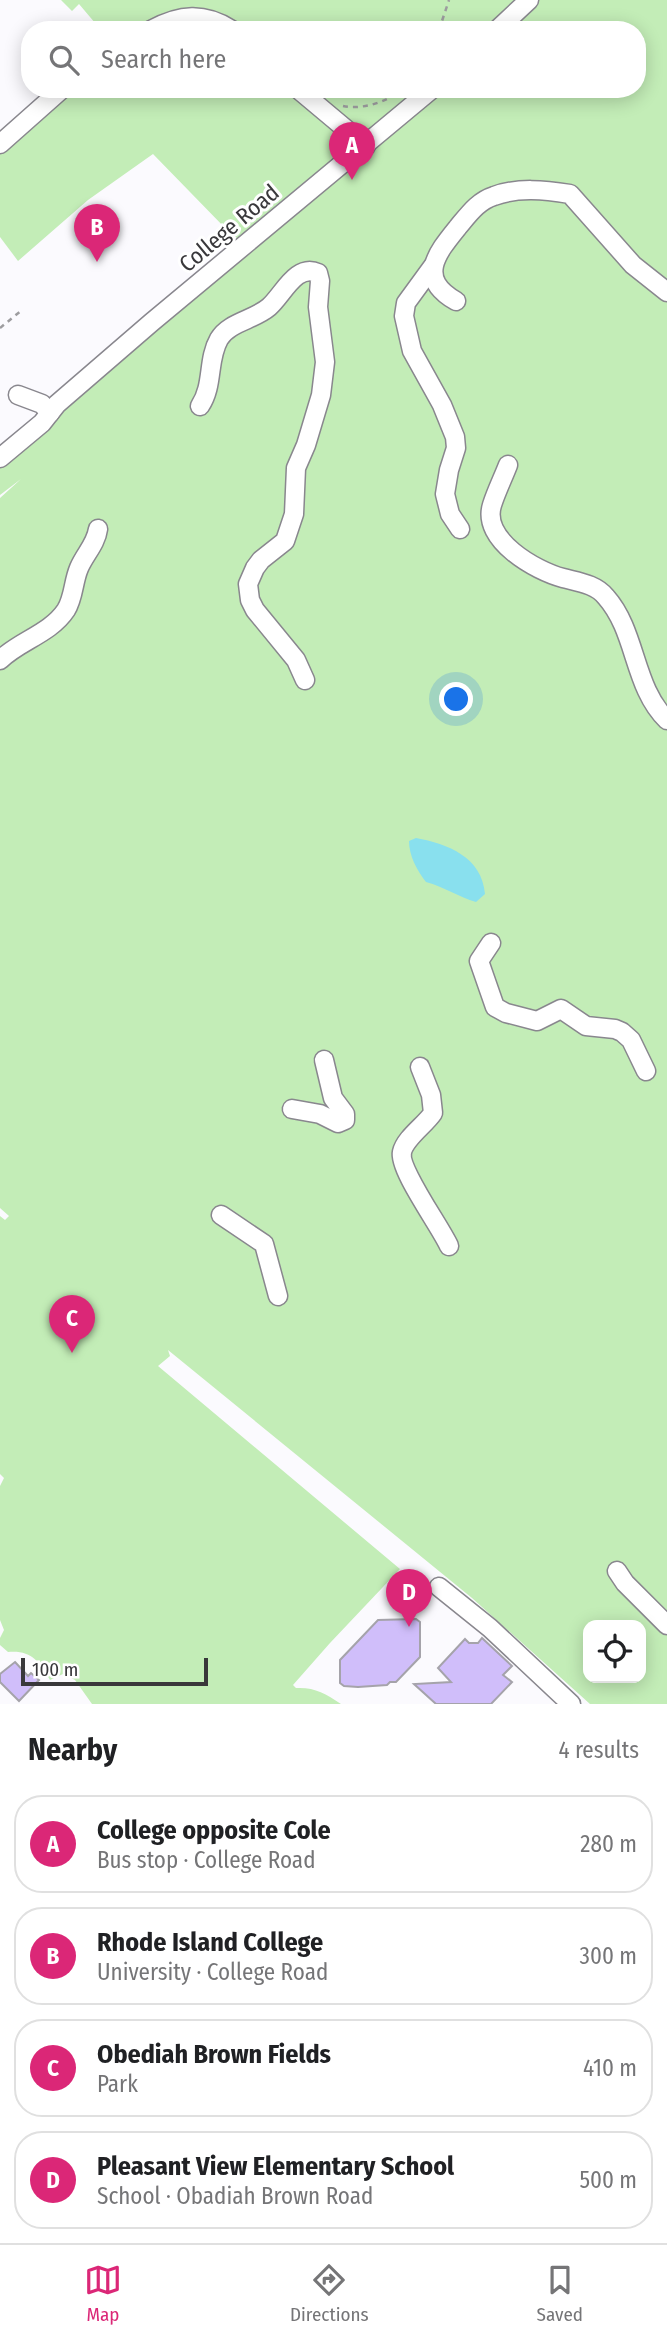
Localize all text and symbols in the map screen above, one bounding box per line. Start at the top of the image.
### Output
search box [21,21,646,98]
icon: search [45,41,83,79]
text: Search here [101,44,226,75]
pin: A [329,122,375,180]
street label: College Road [173,178,285,278]
pin: B [74,204,120,262]
your location [439,682,473,716]
pin: C [49,1295,95,1353]
pin: D [386,1569,432,1627]
map controls [583,1620,646,1683]
button: locate [583,1620,646,1683]
scale bar [21,1655,208,1687]
text: 100 m [32,1658,78,1681]
text: Nearby [28,1732,117,1768]
text: 4 results [558,1736,639,1764]
text: College opposite Cole [97,1815,331,1846]
text: A [47,1830,59,1858]
text: 280 m [580,1830,637,1858]
text: Bus stop · College Road [97,1846,315,1874]
text: Rhode Island College [97,1927,323,1958]
text: B [47,1942,59,1970]
text: 300 m [580,1942,637,1970]
text: University · College Road [97,1958,328,1986]
text: Obediah Brown Fields [97,2039,331,2070]
text: C [47,2054,59,2082]
text: 410 m [583,2054,637,2082]
text: Park [97,2070,138,2098]
text: Pleasant View Elementary School [97,2151,454,2182]
text: D [46,2166,60,2194]
text: 500 m [579,2166,637,2194]
text: School · Obadiah Brown Road [97,2182,373,2210]
tab: Map [84,2261,122,2326]
tab: Directions [290,2261,369,2326]
tab: Saved [537,2261,583,2326]

